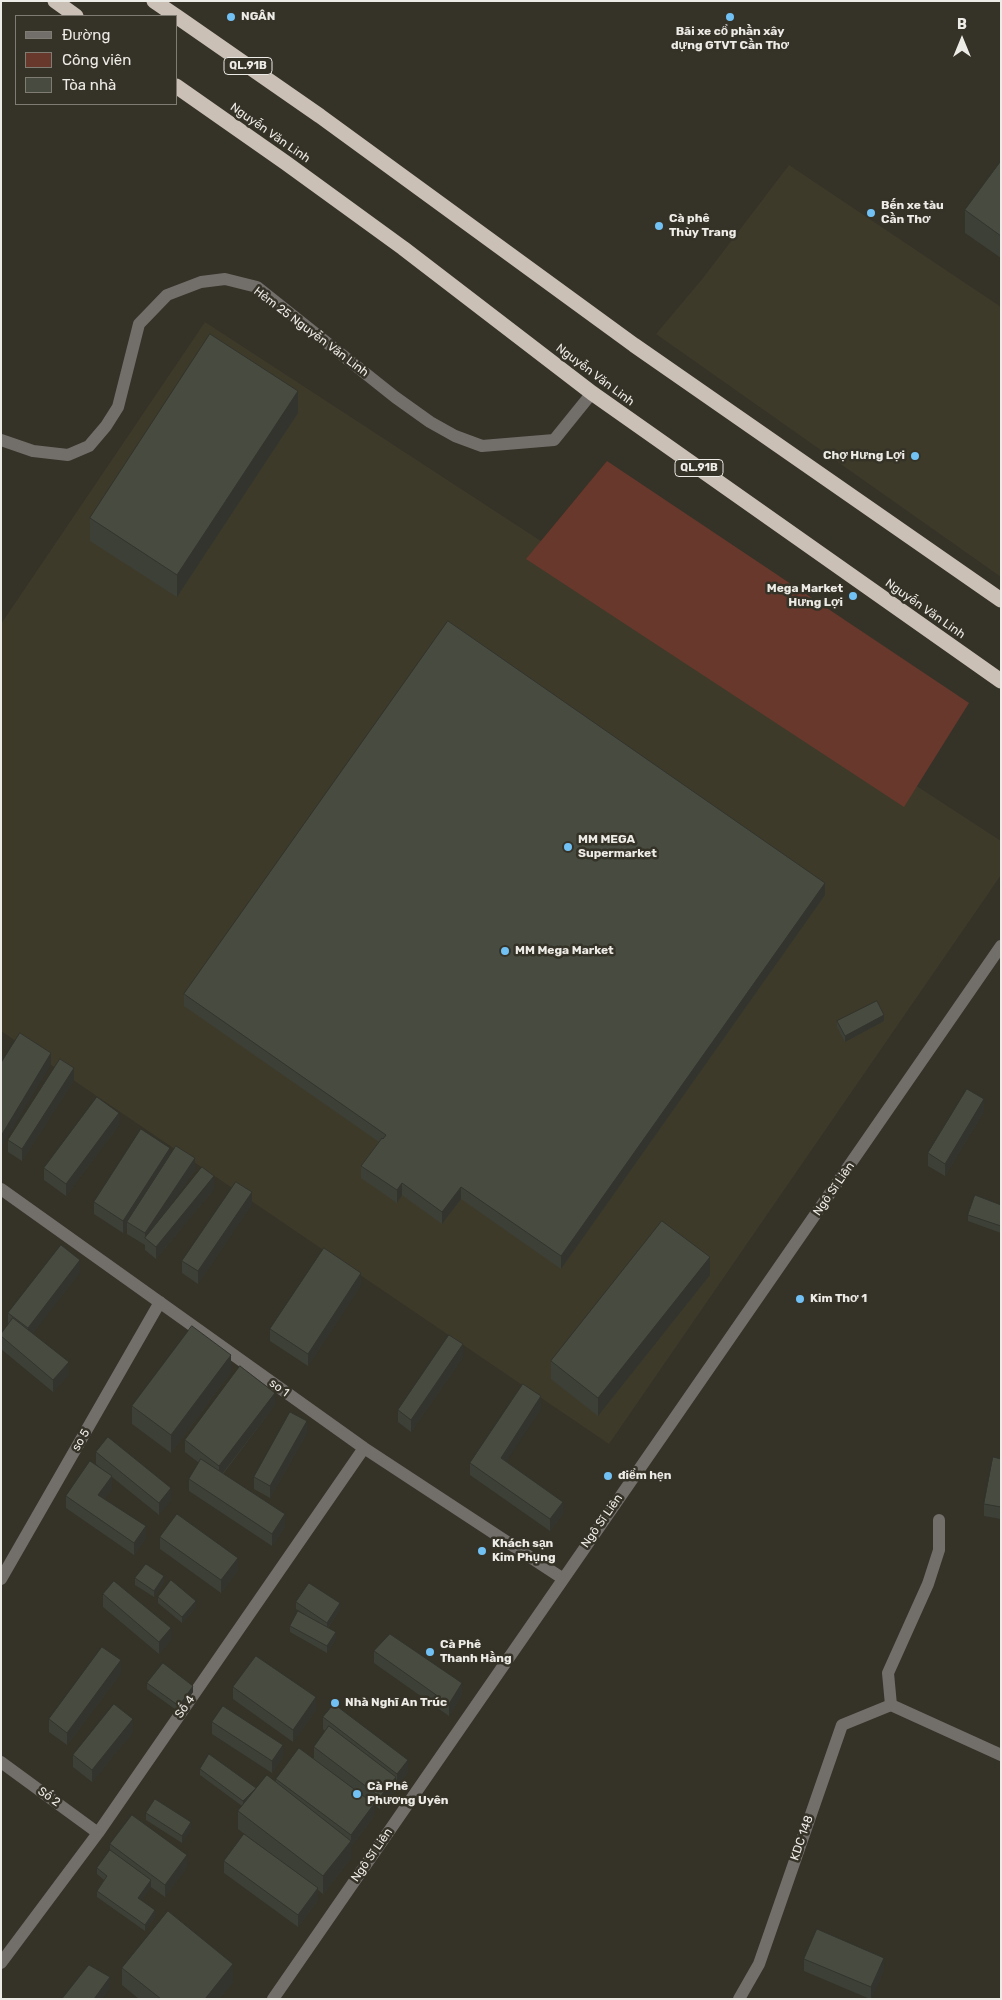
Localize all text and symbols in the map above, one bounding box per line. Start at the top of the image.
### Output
place label: NGÂN [241,10,275,24]
marker: NGÂN [225,11,237,23]
marker: Bãi xe cổ phần xây dựng GTVT Cần Thơ [724,11,736,23]
legend [15,15,178,105]
north arrow [937,15,987,65]
text: B [957,16,967,33]
place label: Bãi xe cổ phần xây dựng GTVT Cần Thơ [671,25,789,53]
text: Đường [62,26,110,44]
text: Công viên [62,51,131,69]
road number: QL.91B [224,58,272,74]
text: Tòa nhà [62,76,116,94]
street label: Nguyễn Văn Linh [227,100,313,166]
place label: Bến xe tàu Cần Thơ [881,199,944,227]
marker: Bến xe tàu Cần Thơ [865,207,877,219]
place label: Cà phê Thùy Trang [669,212,736,240]
marker: Cà phê Thùy Trang [653,220,665,232]
street label: Hẻm 25 Nguyễn Văn Linh [251,284,371,380]
street label: Nguyễn Văn Linh [553,341,637,409]
place label: Chợ Hưng Lợi [823,449,905,463]
marker: Chợ Hưng Lợi [909,450,921,462]
road number: QL.91B [675,459,723,476]
street label: Nguyễn Văn Linh [882,576,968,642]
place label: Mega Market Hưng Lợi [767,582,843,610]
marker: Mega Market Hưng Lợi [847,590,859,602]
place label: MM MEGA Supermarket [578,833,657,861]
marker: MM MEGA Supermarket [562,841,574,853]
place label: MM Mega Market [515,944,614,958]
marker: MM Mega Market [499,945,511,957]
street label: Ngô Sĩ Liên [810,1159,858,1219]
place label: Kim Thơ 1 [810,1292,867,1306]
marker: Kim Thơ 1 [794,1293,806,1305]
street label: so 1 [266,1376,292,1400]
street label: so 5 [69,1426,93,1454]
place label: điểm hẹn [618,1469,671,1483]
marker: điểm hẹn [602,1470,614,1482]
street label: Ngô Sĩ Liên [578,1491,626,1551]
place label: Khách sạn Kim Phụng [492,1537,556,1565]
marker: Khách sạn Kim Phụng [476,1545,488,1557]
place label: Cà Phê Thanh Hằng [440,1638,512,1666]
marker: Cà Phê Thanh Hằng [424,1646,436,1658]
street label: Số 4 [172,1693,198,1721]
place label: Nhà Nghĩ An Trúc [345,1696,447,1710]
marker: Nhà Nghĩ An Trúc [329,1697,341,1709]
place label: Cà Phê Phương Uyên [367,1780,448,1808]
street label: Số 2 [35,1784,63,1810]
marker: Cà Phê Phương Uyên [351,1788,363,1800]
street label: KDC 148 [788,1814,816,1862]
street label: Ngô Sĩ Liên [348,1825,396,1885]

